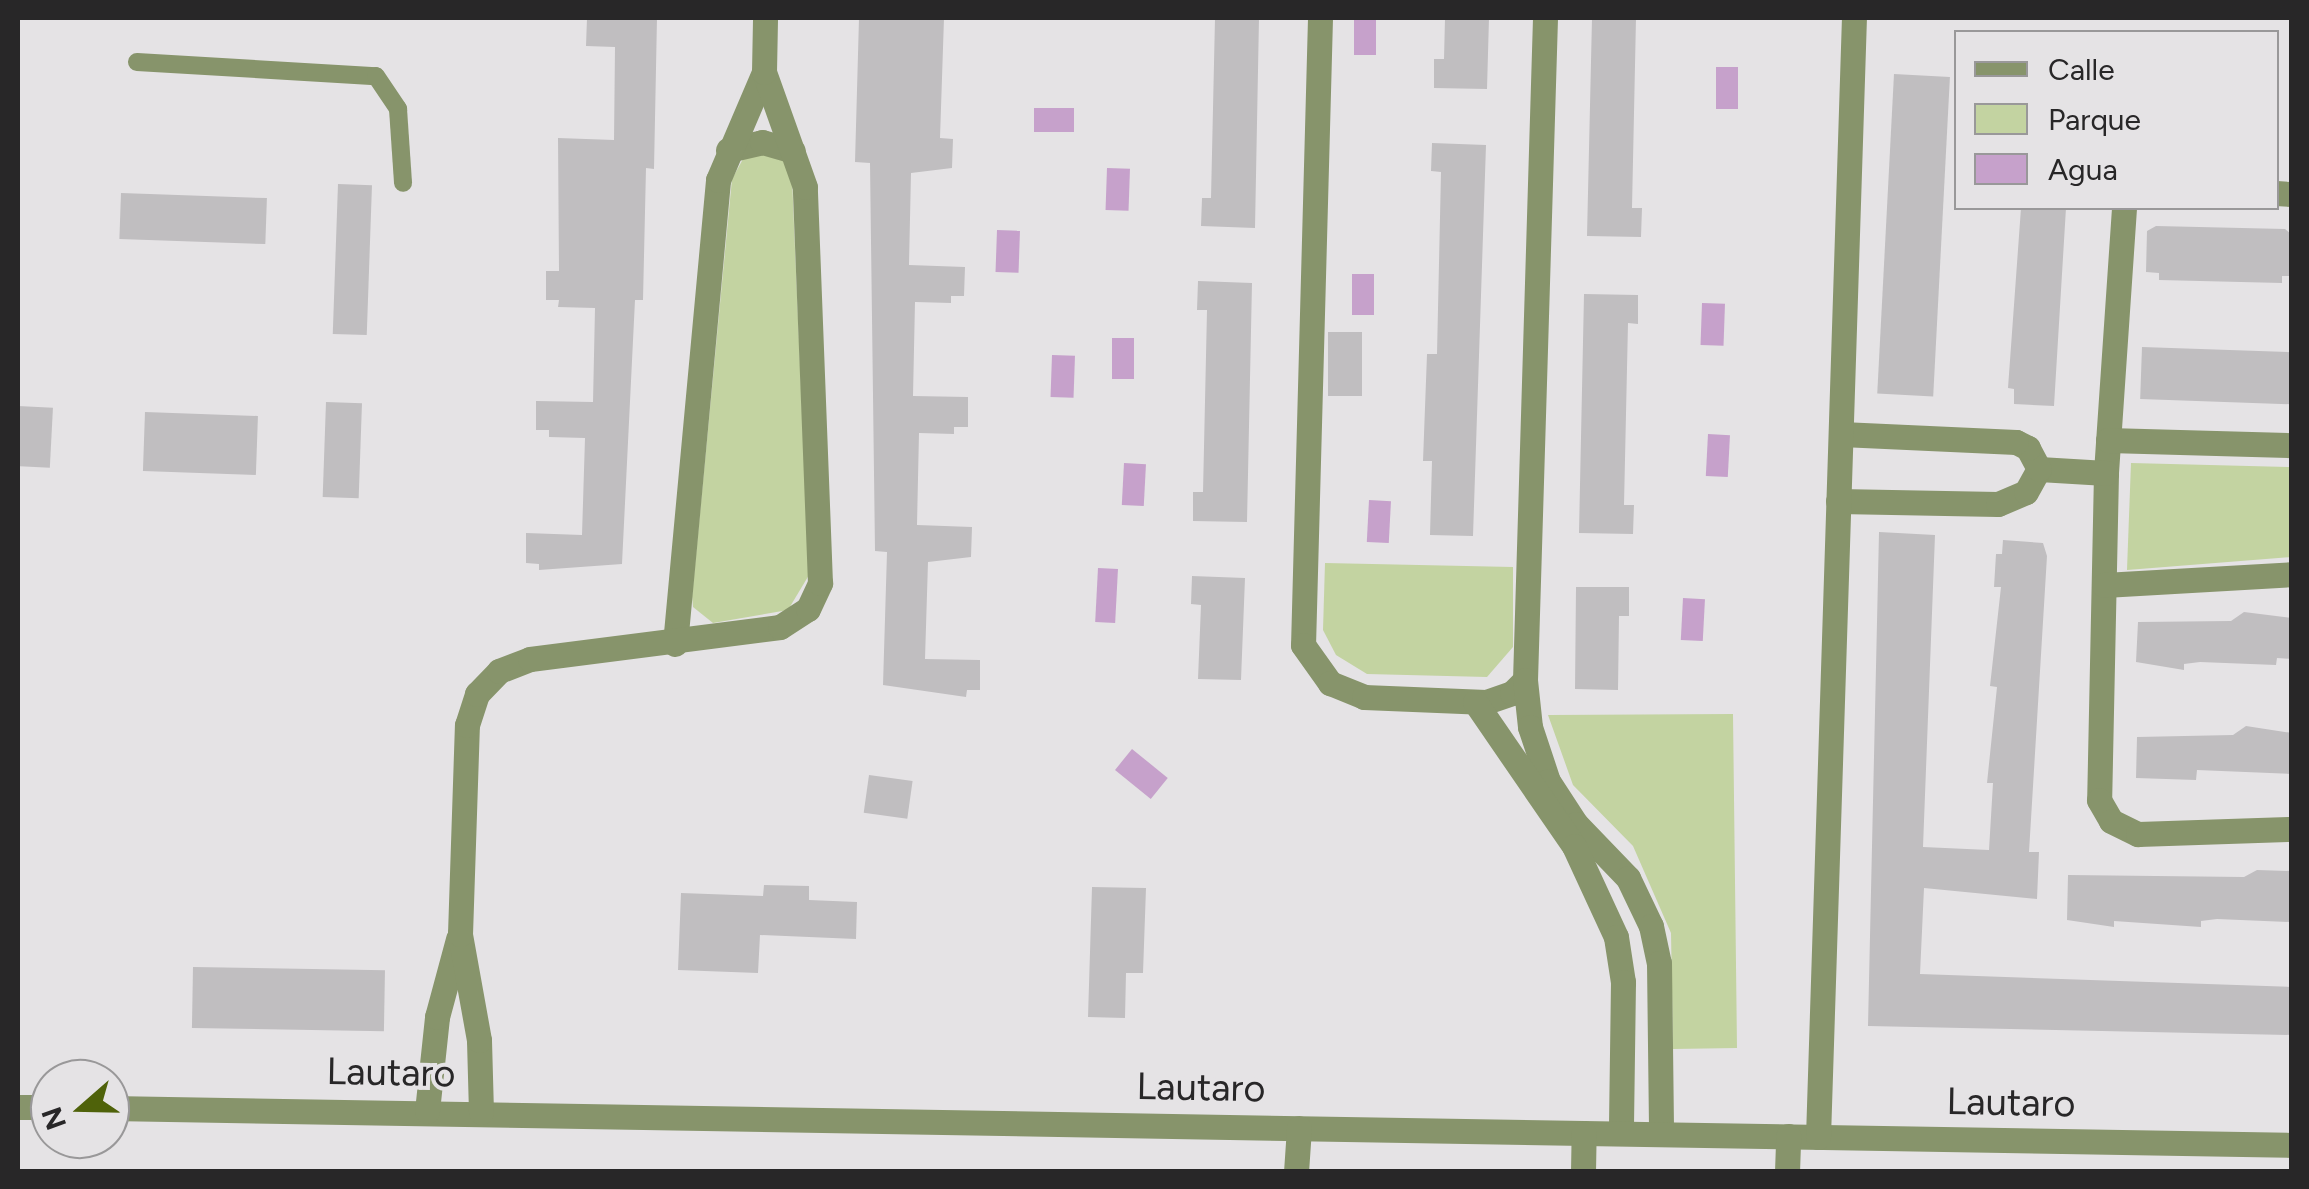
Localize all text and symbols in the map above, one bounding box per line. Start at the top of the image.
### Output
legend [1954,30,2279,210]
text: Calle [2048,51,2115,88]
text: Parque [2048,101,2141,138]
text: Agua [2048,151,2118,188]
street label: Lautaro [326,1049,456,1097]
north arrow [30,1059,130,1159]
street label: Lautaro [1136,1064,1266,1112]
street label: Lautaro [1946,1079,2076,1127]
text: N [34,1103,73,1135]

